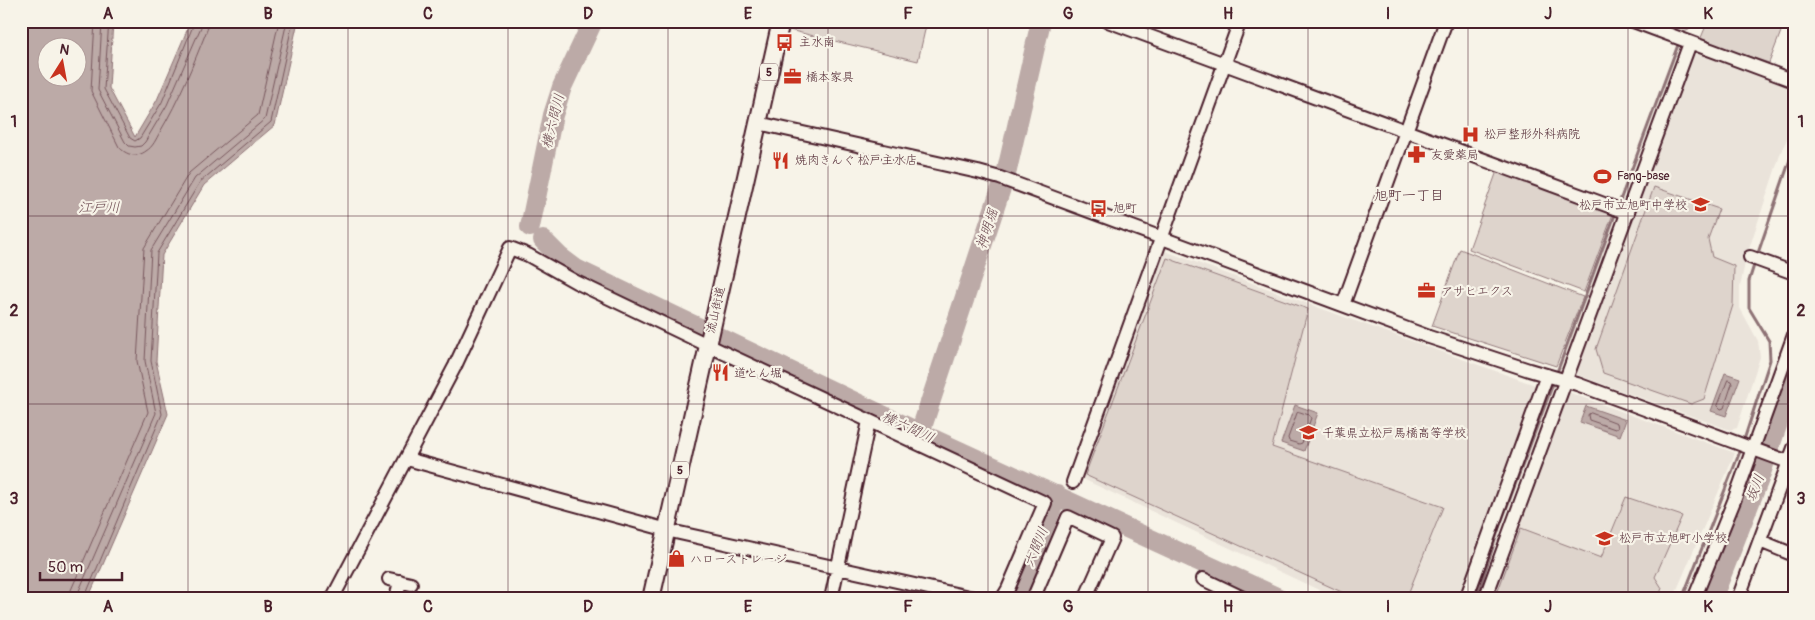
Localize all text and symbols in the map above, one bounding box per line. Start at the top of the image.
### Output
text: A [103,4,114,24]
text: B [263,4,273,24]
text: C [423,4,433,24]
text: D [583,4,593,24]
text: E [744,4,753,24]
text: F [903,4,913,24]
text: G [1063,4,1074,24]
text: H [1223,4,1233,24]
text: I [1386,4,1390,24]
text: J [1544,4,1552,24]
text: K [1703,4,1713,24]
bus stop icon: 主水南 [775,32,795,52]
place label: 主水南 [799,35,835,50]
north arrow [38,38,88,88]
text: N [58,40,71,59]
road number: 5 [760,64,778,80]
office icon: 橋本家具 [782,67,802,87]
place label: 橋本家具 [806,70,854,85]
water label: 横六間川 [538,92,568,150]
text: 1 [11,112,17,132]
text: 1 [1798,112,1804,132]
hospital icon: 松戸整形外科病院 [1460,124,1480,144]
place label: 松戸整形外科病院 [1484,127,1580,142]
pharmacy icon: 友愛薬局 [1407,145,1427,165]
place label: 友愛薬局 [1431,148,1479,163]
restaurant icon: 焼肉きんぐ 松戸主水店 [771,150,791,170]
place label: 焼肉きんぐ 松戸主水店 [795,153,918,168]
sports icon: Fang-base [1593,166,1613,186]
place label: Fang-base [1617,169,1670,184]
district label: 旭町一丁目 [1374,187,1444,204]
school or university icon: 松戸市立旭町中学校 [1691,195,1711,215]
bus stop icon: 旭町 [1089,198,1109,218]
place label: 松戸市立旭町中学校 [1579,198,1687,213]
water label: 江戸川 [78,199,120,216]
place label: 旭町 [1113,201,1137,216]
water label: 神明堀 [972,205,1002,252]
office icon: アサヒエクス [1417,281,1437,301]
place label: アサヒエクス [1441,284,1513,299]
street label: 流山街道 [703,285,729,335]
text: 2 [10,301,19,321]
text: 2 [1797,301,1806,321]
restaurant icon: 道とん堀 [710,363,730,383]
place label: 道とん堀 [734,366,782,381]
water label: 横六間川 [879,407,937,447]
school or university icon: 千葉県立松戸馬橋高等学校 [1298,423,1318,443]
place label: 千葉県立松戸馬橋高等学校 [1322,426,1466,441]
road number: 5 [671,462,689,478]
water label: 坂川 [1742,472,1768,504]
text: 3 [10,489,19,509]
text: 3 [1797,489,1806,509]
water label: 六間川 [1020,524,1052,570]
school or university icon: 松戸市立旭町小学校 [1595,528,1615,548]
place label: 松戸市立旭町小学校 [1619,531,1727,546]
shop icon: ハローストレージ [666,549,686,569]
scale bar [40,550,122,582]
place label: ハローストレージ [690,552,787,567]
text: 50 m [48,558,83,577]
text: A [103,597,114,617]
text: B [263,597,273,617]
text: C [423,597,433,617]
text: D [583,597,593,617]
text: E [744,597,753,617]
text: F [903,597,913,617]
text: G [1063,597,1074,617]
text: H [1223,597,1233,617]
text: I [1386,597,1390,617]
text: J [1544,597,1552,617]
text: K [1703,597,1713,617]

